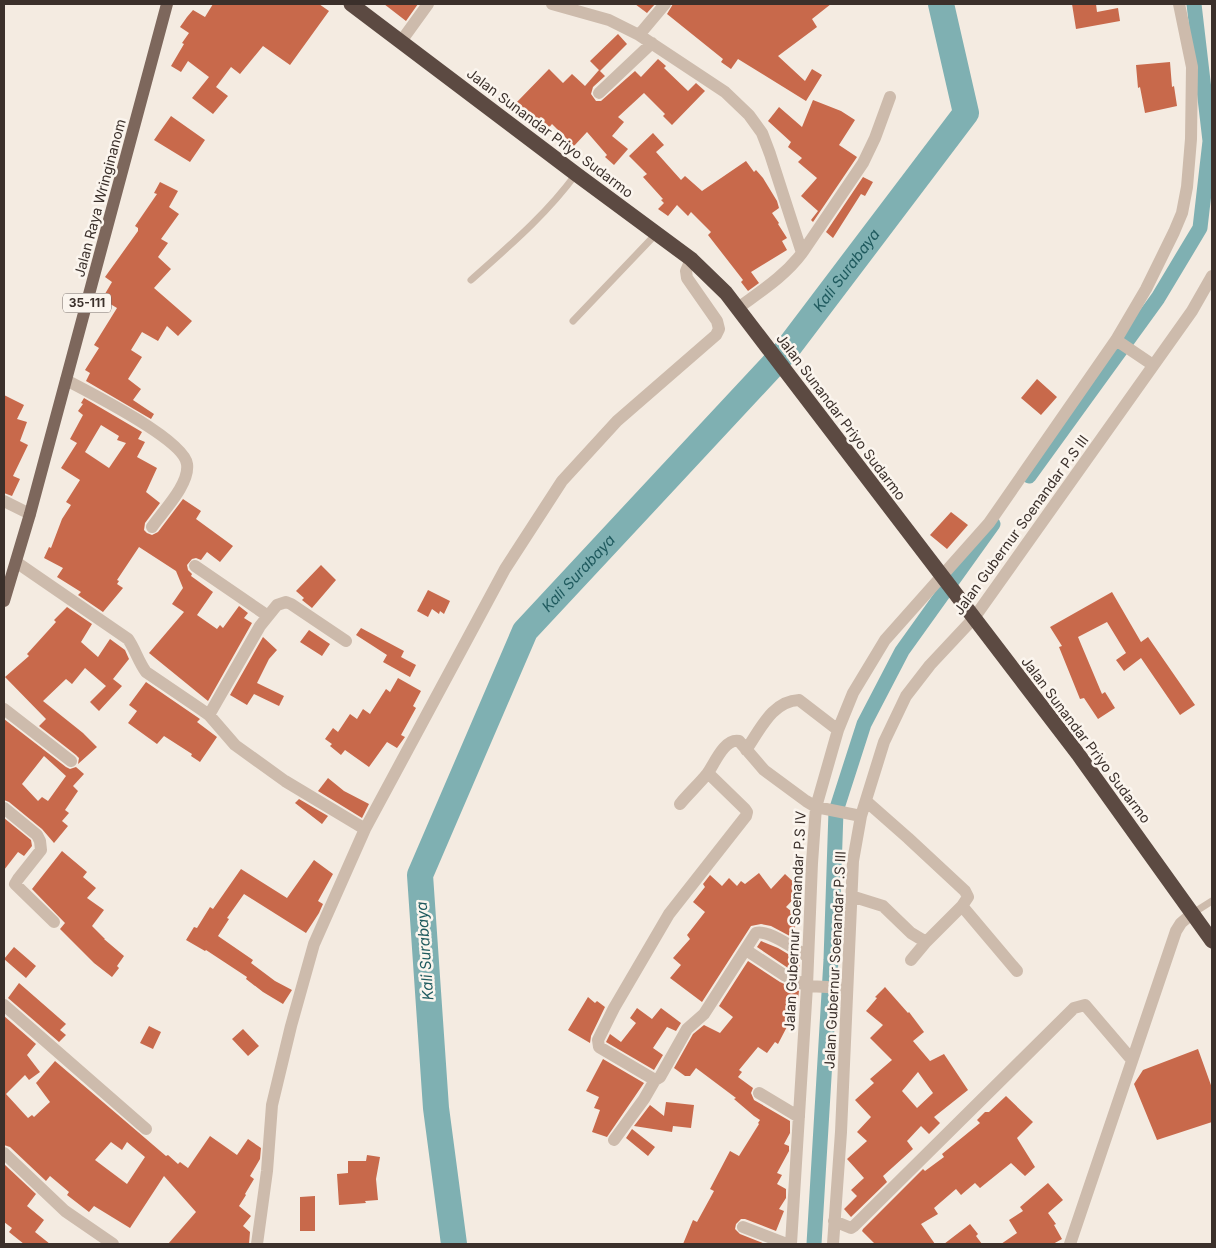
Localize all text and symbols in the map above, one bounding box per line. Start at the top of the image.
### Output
street label: Jalan Sunandar Priyo Sudarmo [464,64,637,201]
street label: Jalan Raya Wringinanom [70,117,129,279]
water label: Kali Surabaya [809,225,884,315]
road number: 35-111 [63,294,111,312]
street label: Jalan Sunandar Priyo Sudarmo [773,330,910,503]
street label: Jalan Gubernur Soenandar P.S III [950,431,1092,618]
water label: Kali Surabaya [538,530,619,616]
street label: Jalan Sunandar Priyo Sudarmo [1018,653,1155,826]
street label: Jalan Gubernur Soenandar P.S IV [780,810,809,1031]
street label: Jalan Gubernur Soenandar P.S III [820,851,849,1069]
water label: Kali Surabaya [412,901,437,1001]

